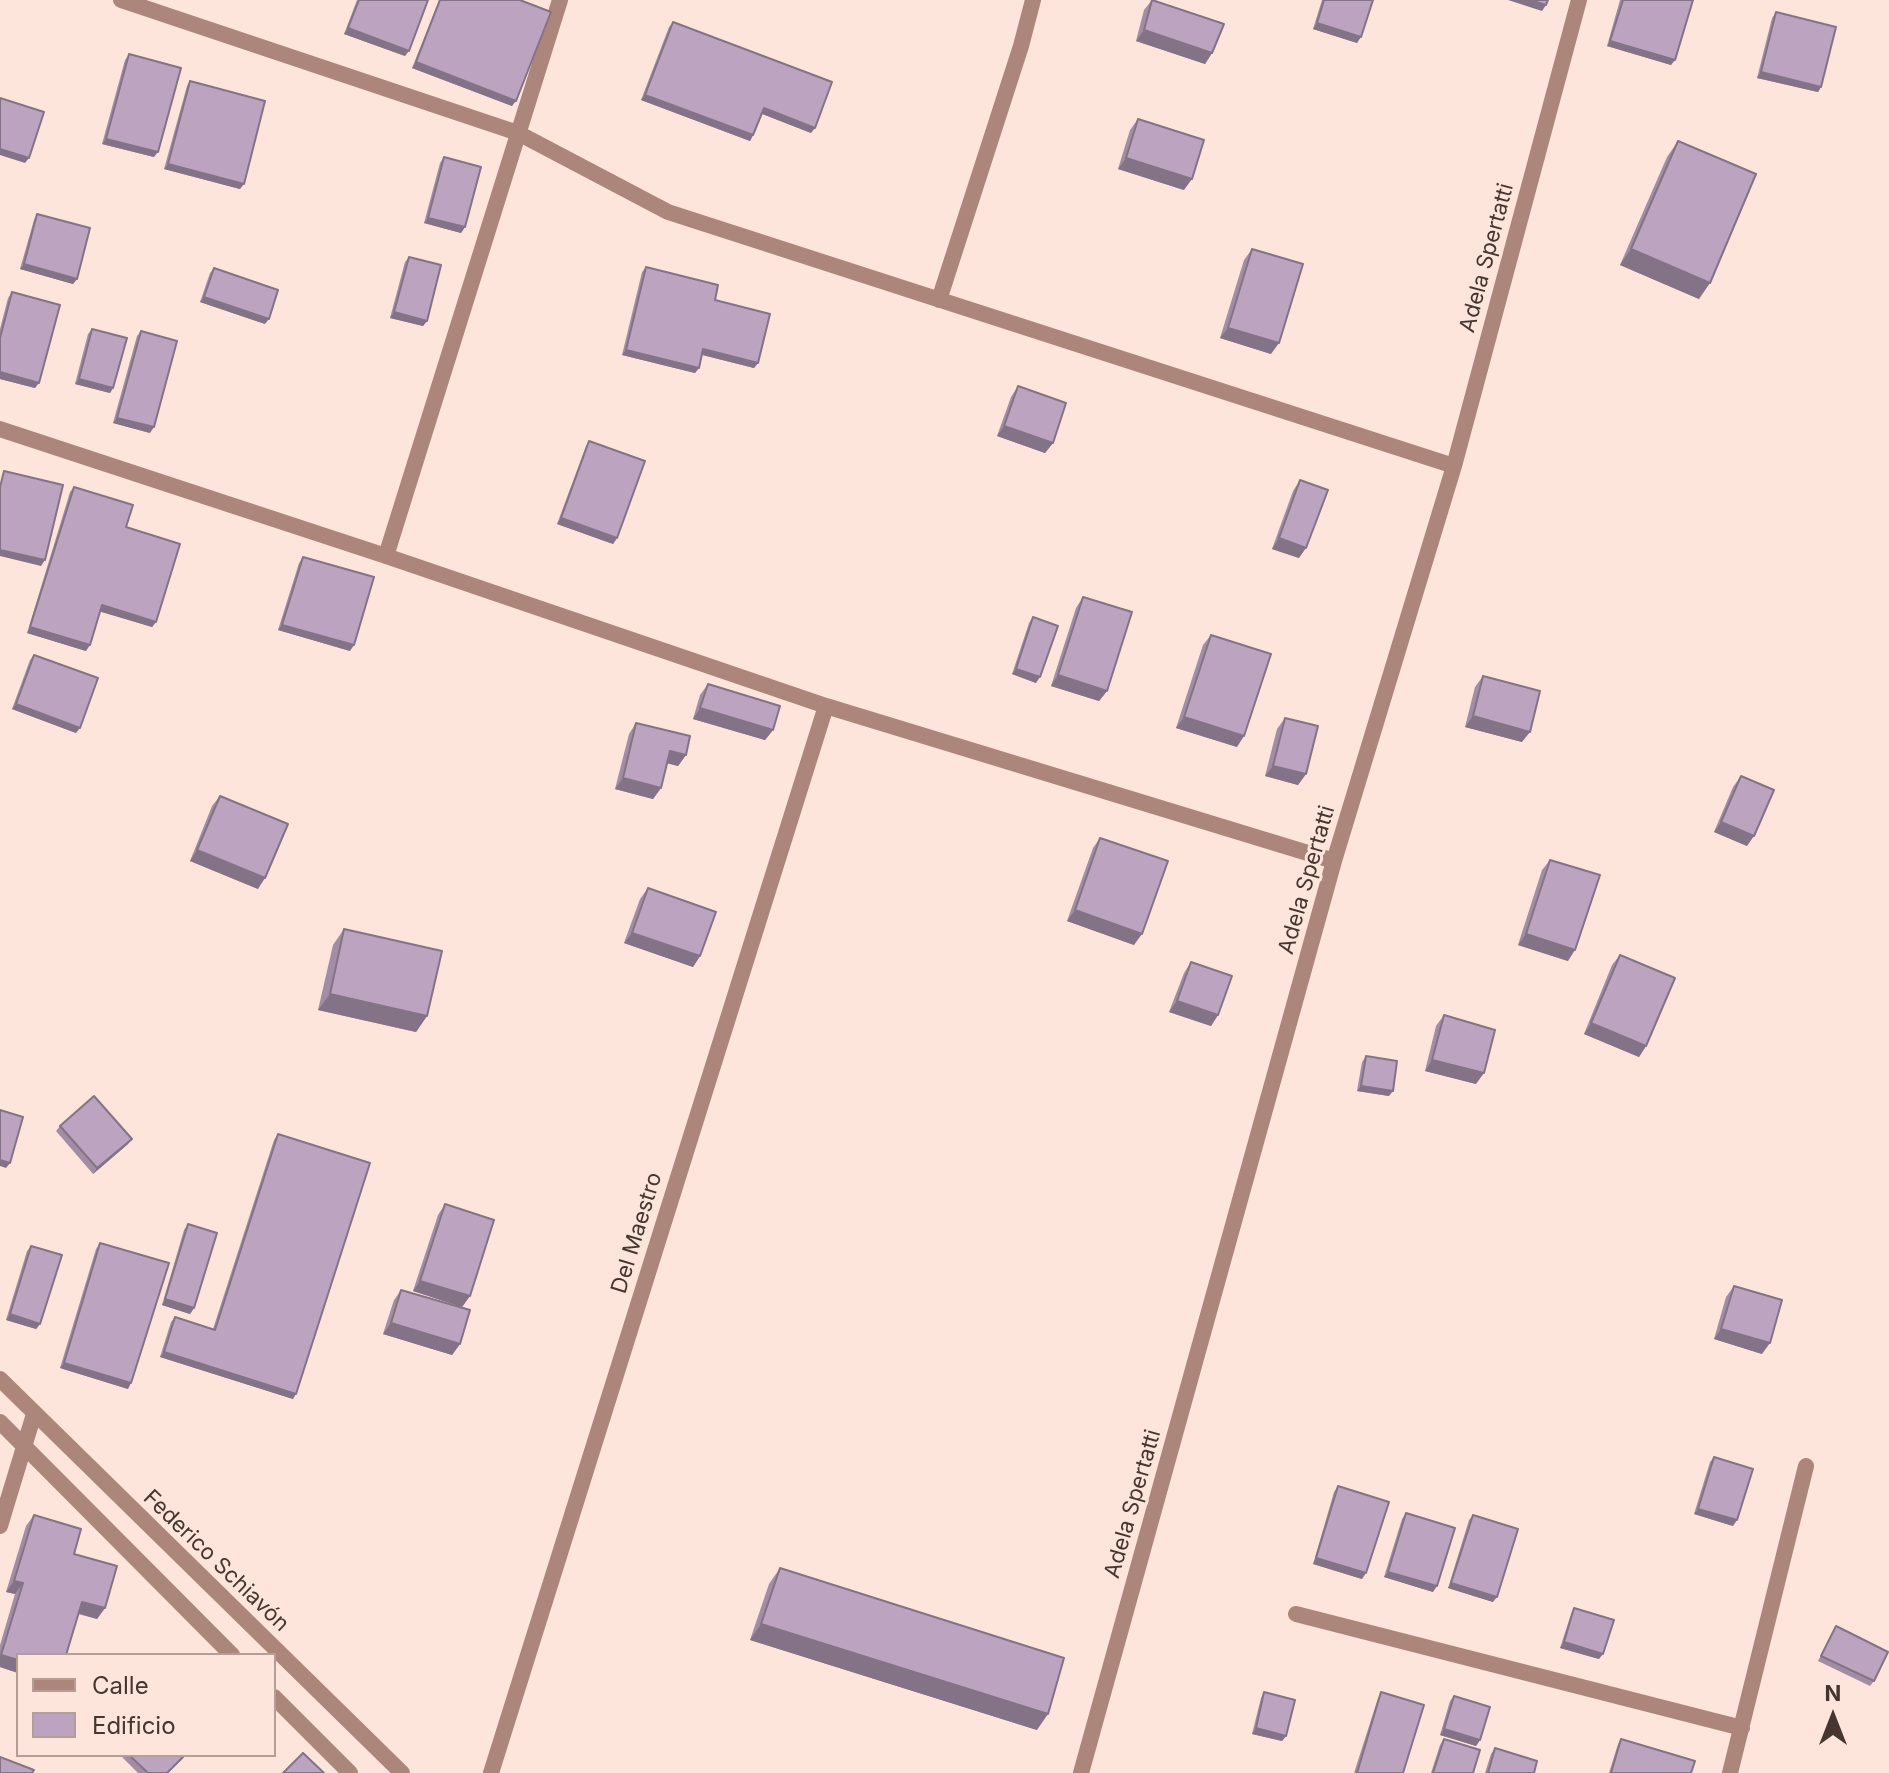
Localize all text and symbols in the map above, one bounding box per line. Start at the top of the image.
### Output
street label: Adela Spertatti [1454,181,1520,335]
street label: Adela Spertatti [1273,803,1341,957]
street label: Del Maestro [606,1169,668,1297]
street label: Adela Spertatti [1099,1427,1167,1581]
street label: Federico Schiavón [138,1485,294,1637]
legend [16,1653,276,1757]
text: Calle [92,1671,149,1700]
north arrow [1793,1677,1873,1757]
text: N [1825,1680,1841,1706]
text: Edificio [92,1711,176,1740]

